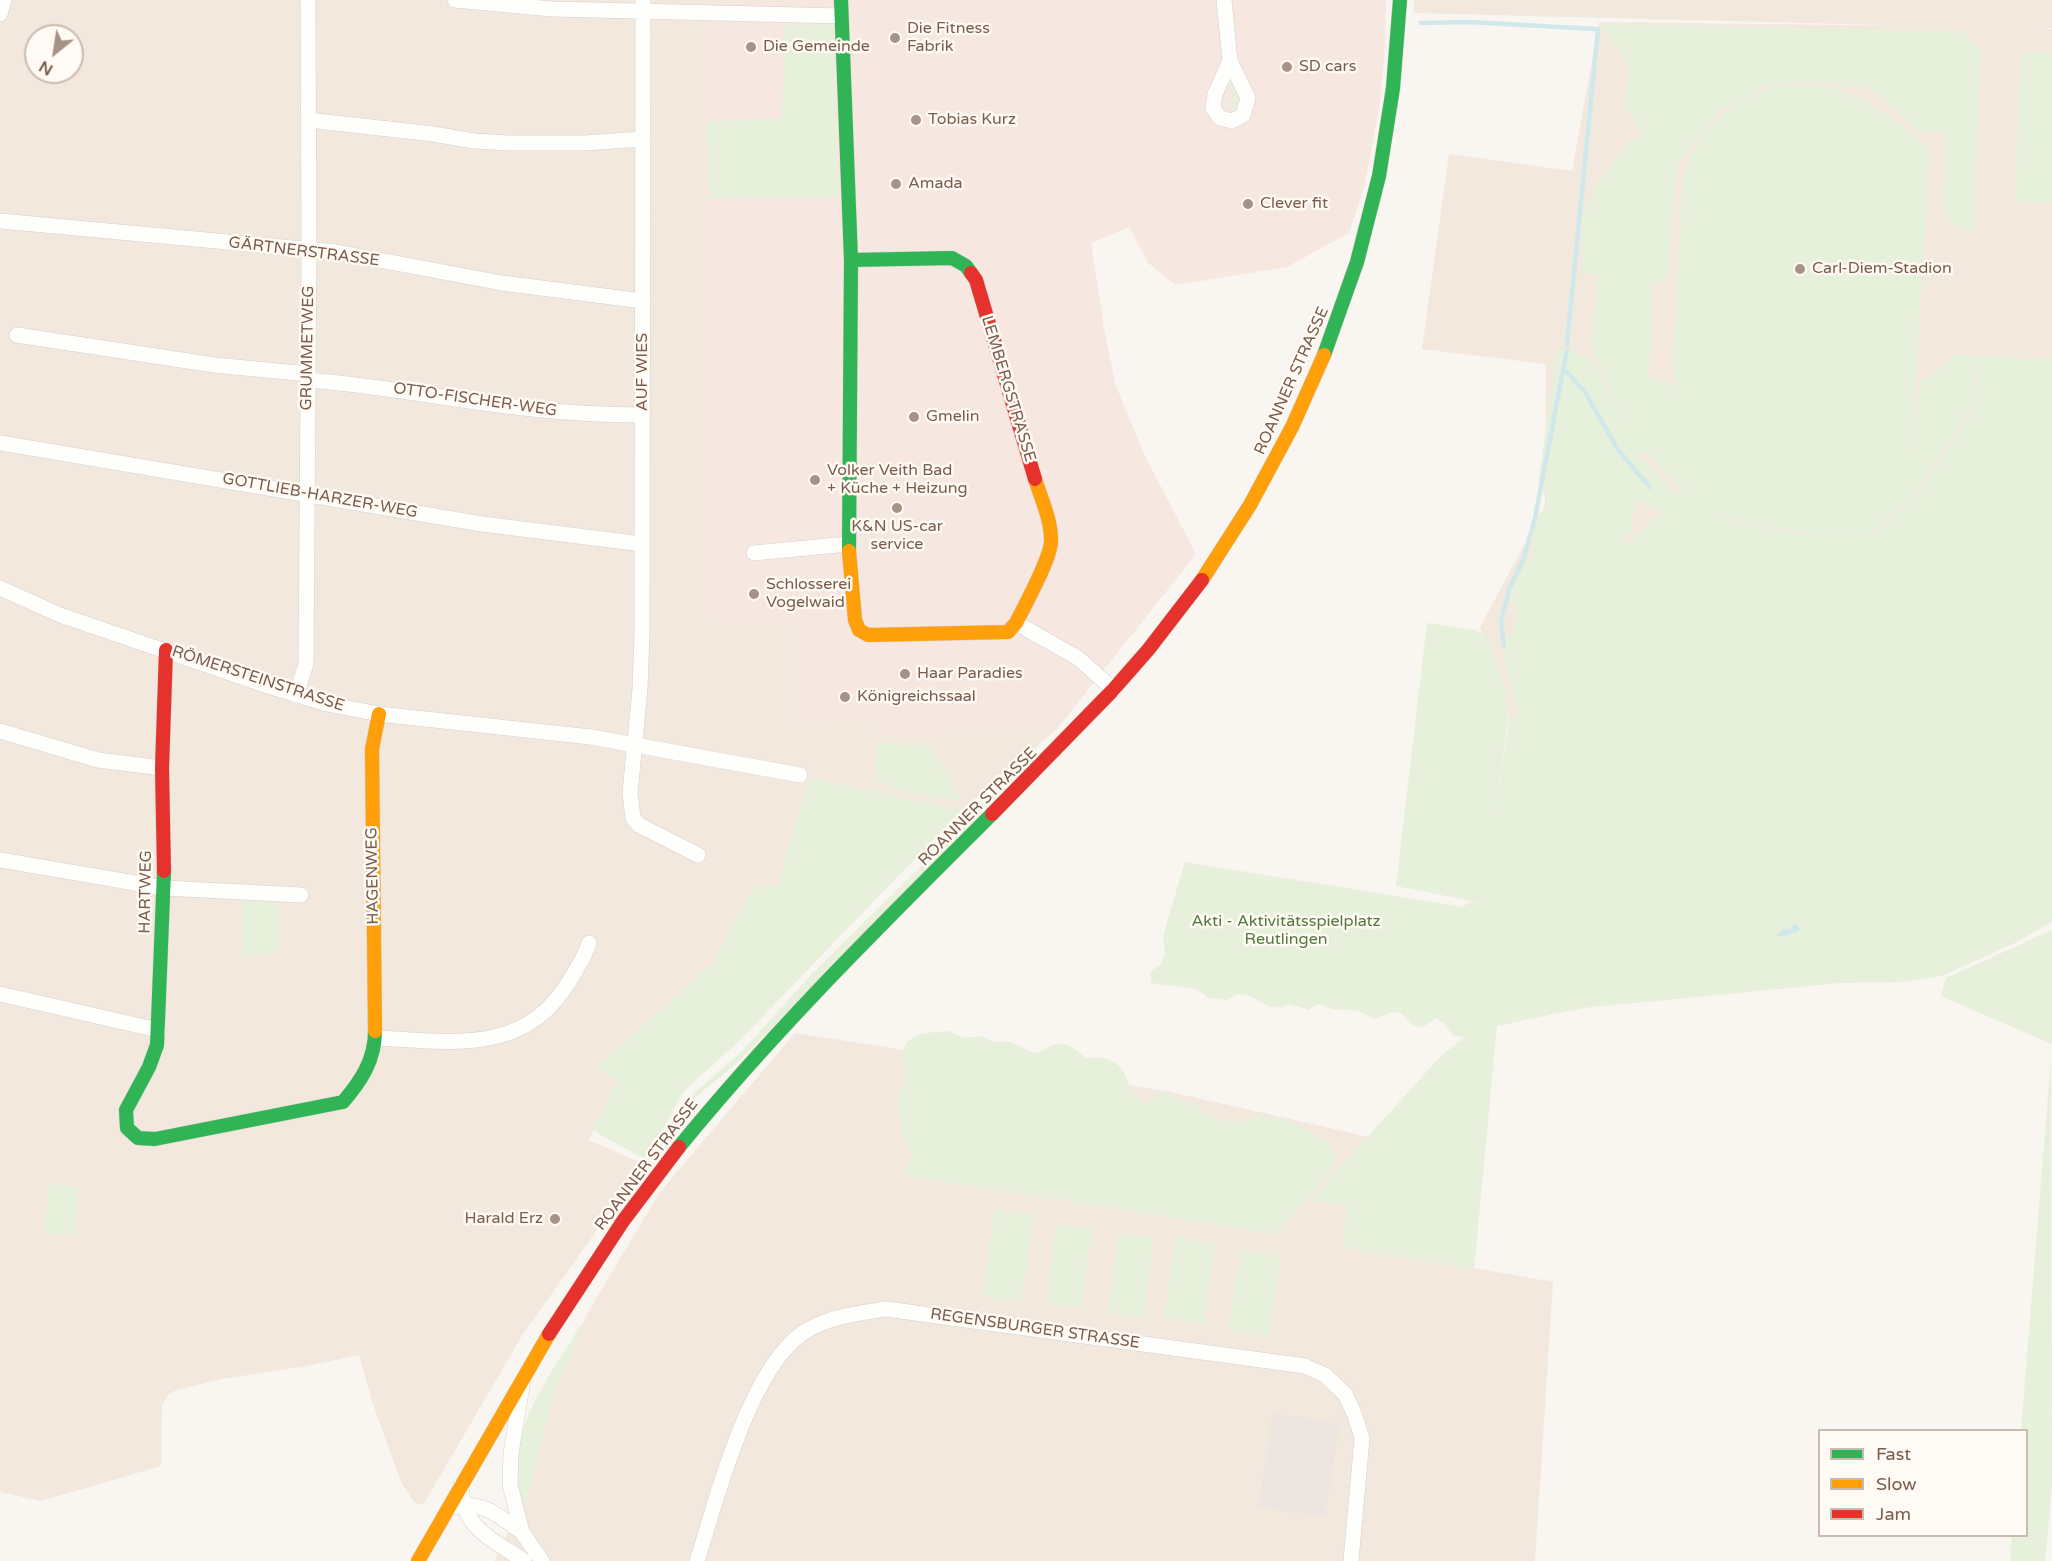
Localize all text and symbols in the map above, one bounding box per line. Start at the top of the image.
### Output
place label: Die Fitness Fabrik [907,19,990,57]
north arrow [24,24,84,84]
marker: Die Fitness Fabrik [888,31,902,45]
place label: Die Gemeinde [763,37,870,57]
marker: Die Gemeinde [744,40,758,54]
text: N [35,56,57,80]
place label: SD cars [1299,57,1356,77]
marker: SD cars [1280,60,1294,74]
place label: Tobias Kurz [928,110,1016,130]
marker: Tobias Kurz [909,113,923,127]
place label: Amada [908,174,963,194]
marker: Amada [889,177,903,191]
place label: Clever fit [1260,194,1328,214]
marker: Clever fit [1241,197,1255,211]
street label: GÄRTNERSTRASSE [227,233,381,271]
place label: Carl-Diem-Stadion [1812,259,1952,279]
marker: Carl-Diem-Stadion [1793,262,1807,276]
street label: GRUMMETWEG [297,285,319,411]
street label: ROANNER STRASSE [1251,304,1333,458]
street label: LEMBERGSTRASSE [977,314,1039,464]
street label: AUF WIES [633,333,653,411]
street label: OTTO-FISCHER-WEG [392,379,558,421]
place label: Gmelin [926,407,980,427]
marker: Gmelin [907,410,921,424]
place label: Volker Veith Bad + Küche + Heizung [827,461,968,499]
street label: GOTTLIEB-HARZER-WEG [221,469,419,523]
marker: Volker Veith Bad + Küche + Heizung [808,473,822,487]
marker: K&N US-car service [890,501,904,515]
place label: K&N US-car service [851,517,943,555]
place label: Schlosserei Vogelwaid [766,575,851,613]
marker: Schlosserei Vogelwaid [747,587,761,601]
street label: RÖMERSTEINSTRASSE [169,642,347,716]
place label: Haar Paradies [917,664,1023,684]
marker: Haar Paradies [898,667,912,681]
place label: Königreichssaal [857,687,976,707]
marker: Königreichssaal [838,690,852,704]
street label: ROANNER STRASSE [915,744,1041,870]
street label: HAGENWEG [363,827,383,925]
street label: HARTWEG [136,850,156,934]
park label: Akti - Aktivitätsspielplatz Reutlingen [1191,912,1381,950]
street label: ROANNER STRASSE [591,1095,703,1235]
place label: Harald Erz [464,1209,543,1229]
marker: Harald Erz [548,1212,562,1226]
street label: REGENSBURGER STRASSE [929,1305,1141,1353]
legend [1818,1429,2028,1537]
text: Fast [1876,1443,1911,1465]
text: Slow [1876,1473,1917,1495]
text: Jam [1876,1503,1911,1525]

